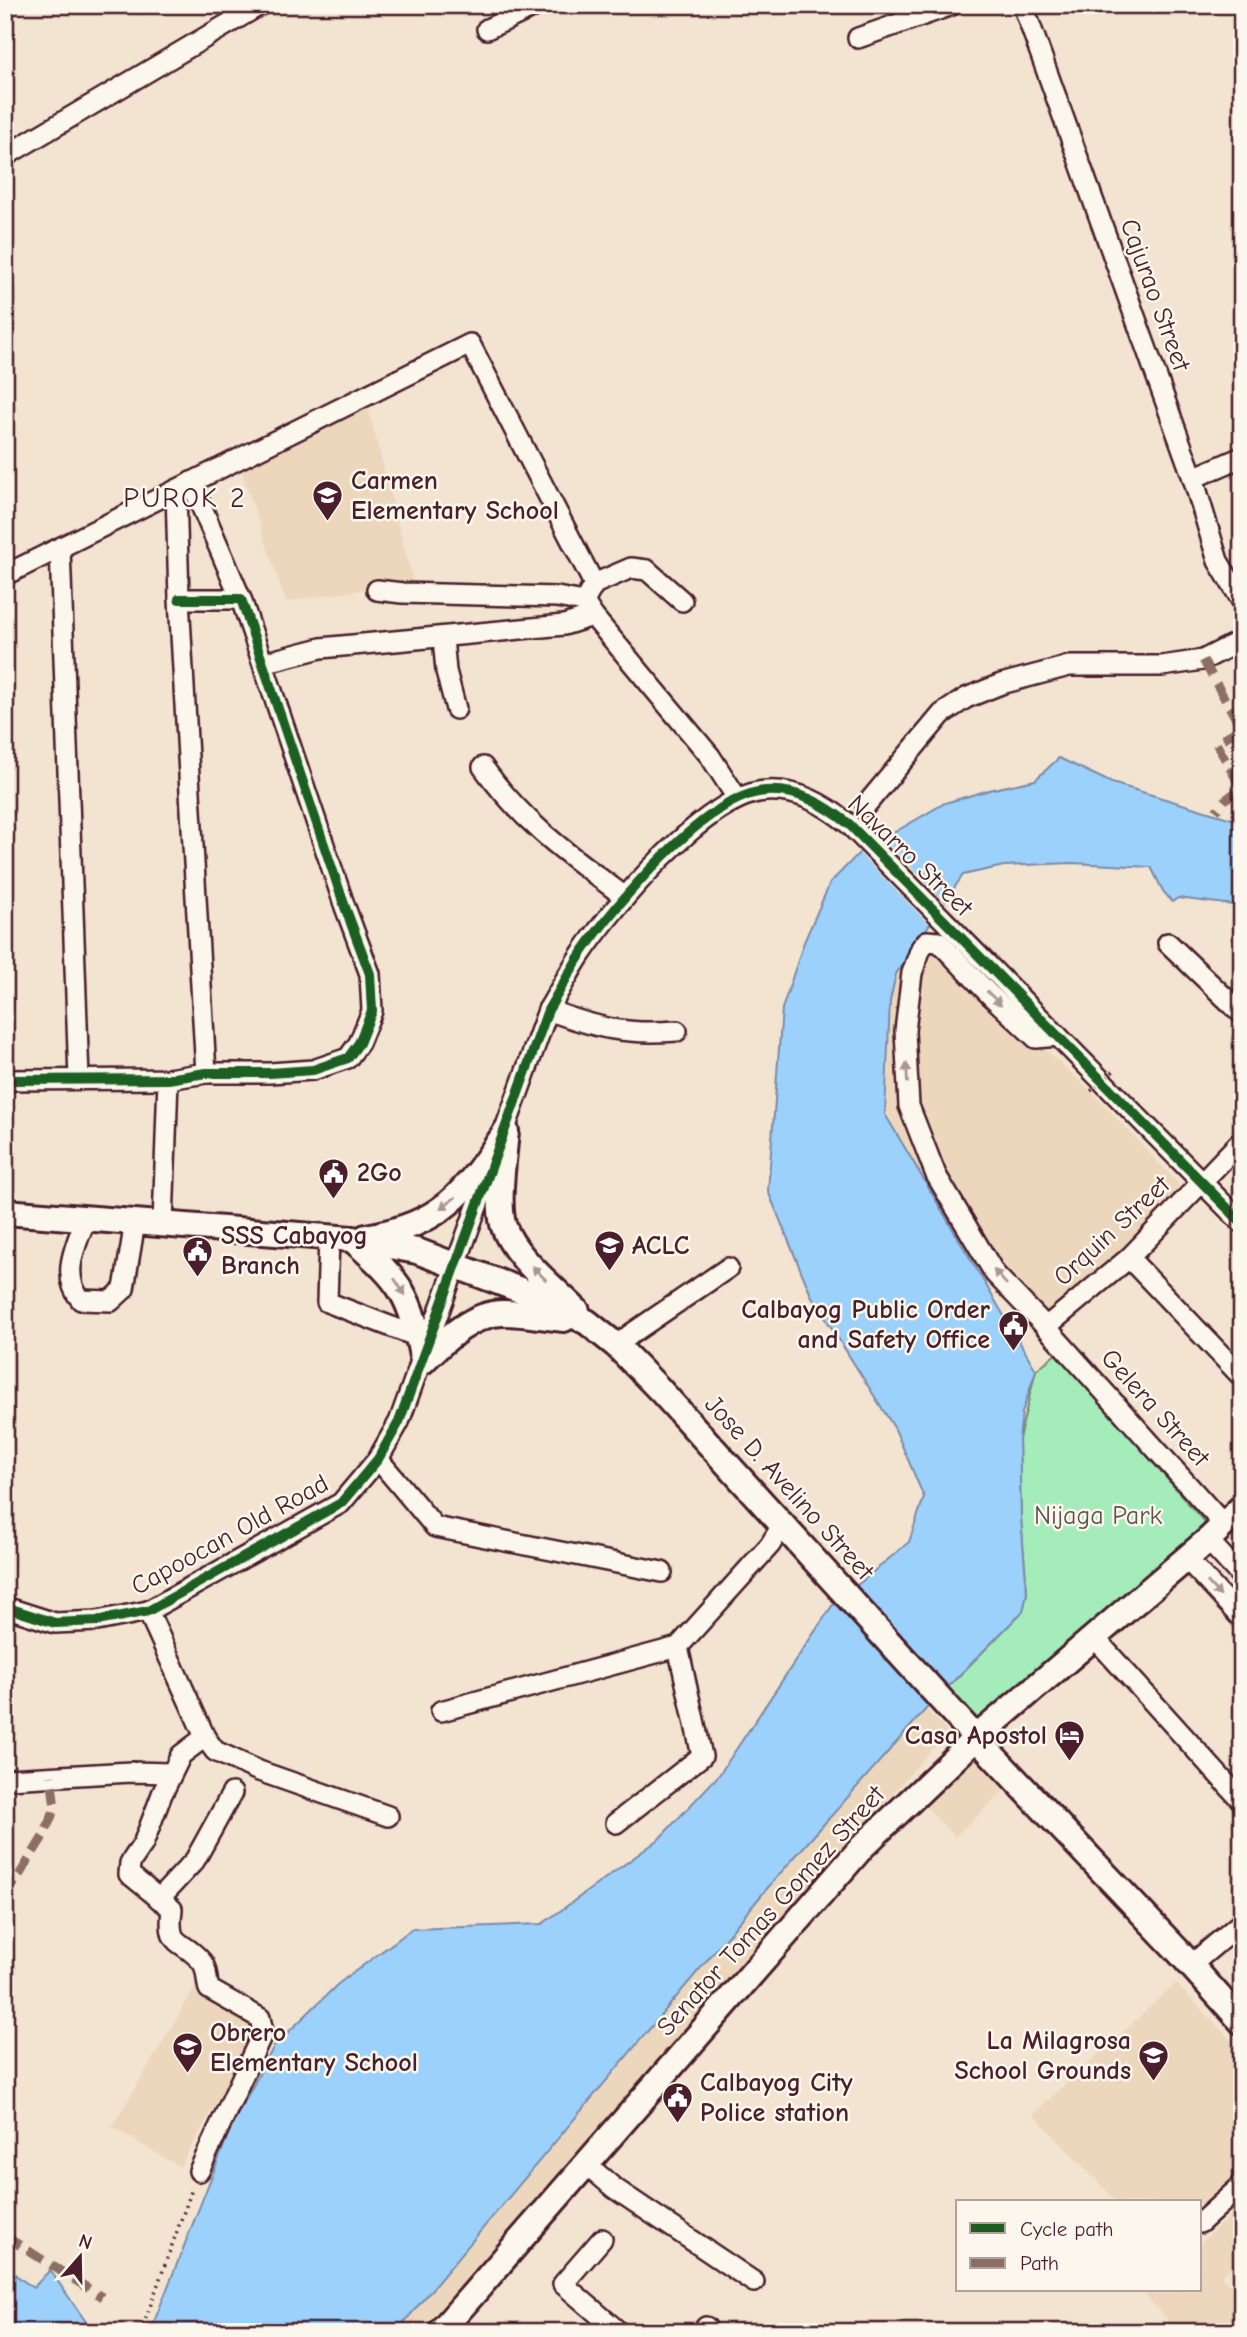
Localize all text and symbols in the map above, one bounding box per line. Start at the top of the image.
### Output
street label: Cajurao Street [1114,215,1197,377]
place label: Carmen Elementary School [351,466,559,526]
school or university icon: Carmen Elementary School [311,479,345,523]
district label: PUROK 2 [123,482,247,514]
street label: Navarro Street [841,789,980,924]
one-way arrow [985,990,1002,1007]
one-way arrow [902,1062,913,1084]
public building icon: 2Go [317,1156,351,1200]
place label: 2Go [357,1158,402,1188]
street label: Orquin Street [1048,1169,1177,1292]
one-way arrow [440,1196,458,1211]
place label: SSS Cabayog Branch [221,1221,368,1281]
school or university icon: ACLC [592,1229,626,1273]
place label: ACLC [632,1231,690,1261]
public building icon: SSS Cabayog Branch [181,1234,215,1278]
one-way arrow [532,1265,548,1282]
one-way arrow [992,1268,1007,1286]
one-way arrow [393,1278,406,1297]
place label: Calbayog Public Order and Safety Office [741,1295,991,1355]
public building icon: Calbayog Public Order and Safety Office [996,1308,1030,1352]
street label: Gelera Street [1095,1343,1217,1474]
street label: Jose D. Avelino Street [698,1390,881,1588]
street label: Capoocan Old Road [126,1468,334,1602]
park label: Nijaga Park [1034,1501,1163,1531]
one-way arrow [1205,1580,1221,1597]
hotel icon: Casa Apostol [1053,1719,1087,1763]
place label: Casa Apostol [905,1721,1047,1751]
street label: Senator Tomas Gomez Street [651,1779,892,2042]
place label: Obrero Elementary School [210,2018,418,2078]
place label: La Milagrosa School Grounds [954,2026,1131,2086]
school or university icon: Obrero Elementary School [170,2031,204,2075]
school or university icon: La Milagrosa School Grounds [1137,2039,1171,2083]
place label: Calbayog City Police station [700,2068,853,2128]
public building icon: Calbayog City Police station [660,2081,694,2125]
legend [956,2200,1202,2292]
text: Cycle path [1020,2217,1113,2241]
north arrow [46,2222,116,2292]
text: N [76,2230,95,2254]
text: Path [1020,2251,1059,2275]

